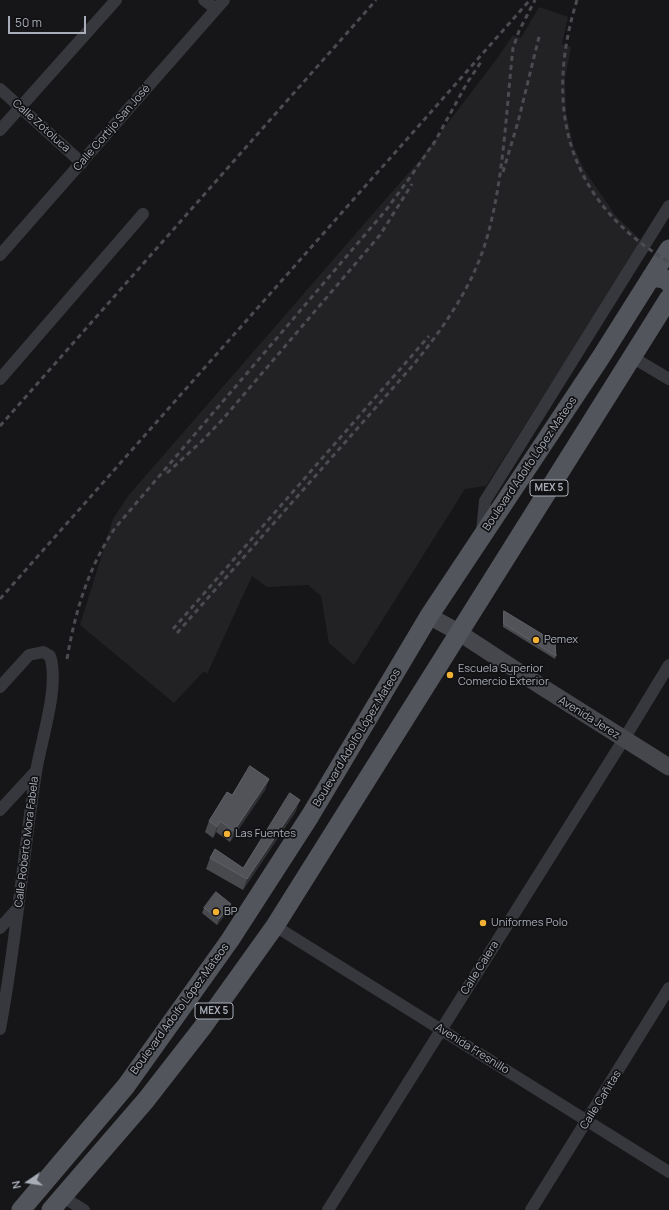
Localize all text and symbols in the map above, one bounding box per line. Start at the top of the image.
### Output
scale bar [10,8,88,34]
text: 50 m [15,14,42,31]
street label: Calle Cortijo San José [71,82,153,174]
street label: Calle Zotoluca [9,97,73,155]
street label: Boulevard Adolfo López Mateos [480,395,580,533]
road number: MEX 5 [530,480,568,496]
place label: Pemex [544,633,578,647]
marker: Pemex [531,635,541,645]
place label: Escuela Superior Comercio Exterior [458,662,549,688]
street label: Boulevard Adolfo López Mateos [310,667,404,809]
marker: Escuela Superior Comercio Exterior [445,670,455,680]
street label: Avenida Jerez [556,694,622,742]
street label: Calle Roberto Mora Fabela [12,776,42,908]
place label: Las Fuentes [235,827,296,841]
marker: Las Fuentes [222,829,232,839]
place label: BP [224,905,237,919]
marker: BP [211,907,221,917]
place label: Uniformes Polo [491,916,568,930]
marker: Uniformes Polo [478,918,488,928]
street label: Calle Calera [458,939,502,997]
street label: Boulevard Adolfo López Mateos [128,941,232,1077]
road number: MEX 5 [195,1003,233,1019]
street label: Avenida Fresnillo [433,1021,511,1077]
street label: Calle Cañitas [578,1068,624,1132]
north arrow [8,1162,48,1202]
text: N [8,1179,24,1190]

